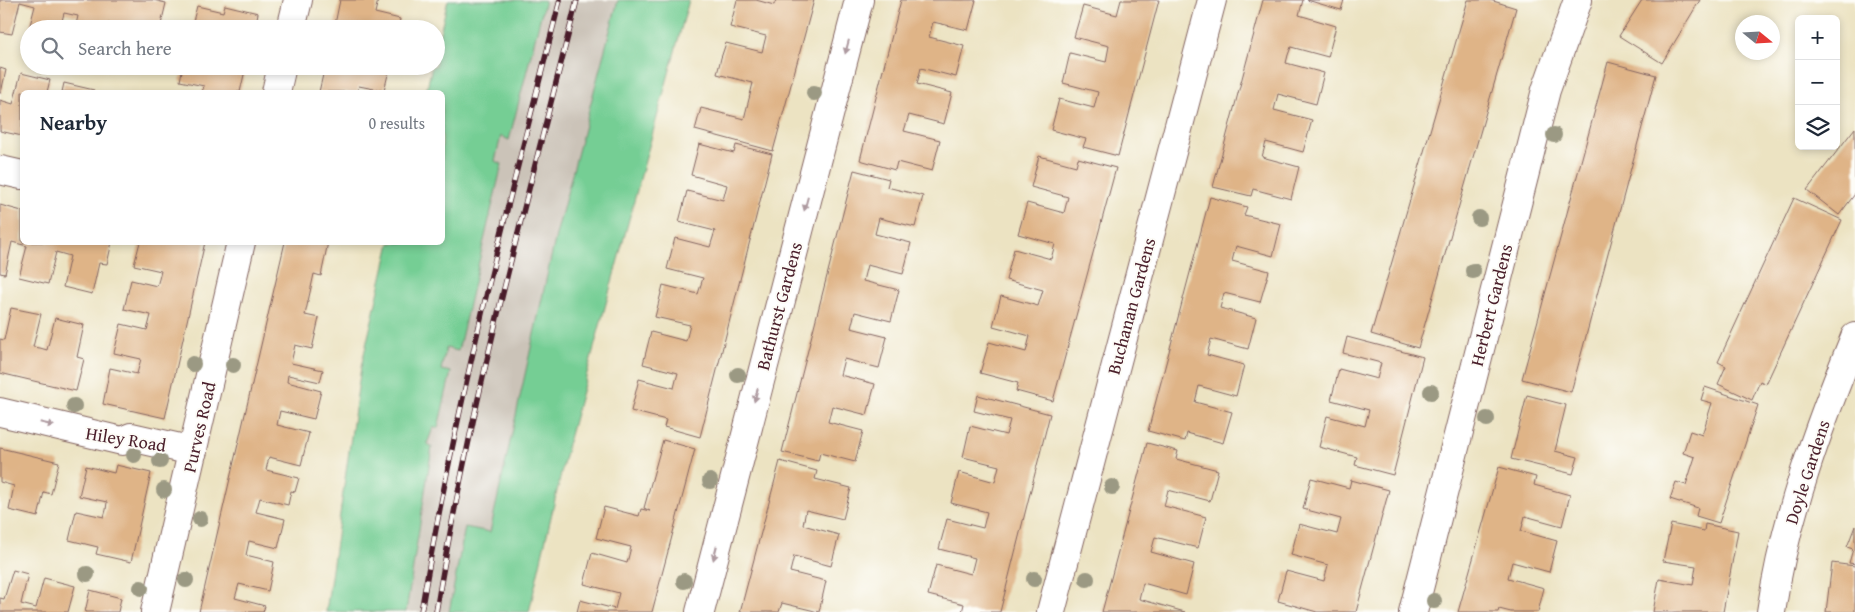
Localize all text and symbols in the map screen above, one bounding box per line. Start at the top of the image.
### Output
north arrow [1735,15,1780,60]
map controls [1795,15,1840,150]
button: + [1795,15,1840,60]
search box [20,20,445,75]
icon: search [38,34,66,62]
text: Search here [78,34,172,62]
one-way arrow [842,40,850,55]
button: − [1795,60,1840,105]
button: layers [1795,105,1840,150]
text: Nearby [40,107,107,138]
text: 0 results [368,111,425,135]
one-way arrow [801,197,809,212]
street label: Buchanan Gardens [1100,235,1162,377]
street label: Bathurst Gardens [749,239,809,373]
street label: Herbert Gardens [1463,241,1519,369]
street label: Purves Road [175,378,223,475]
one-way arrow [751,388,759,403]
street label: Doyle Gardens [1777,416,1837,528]
street label: Hiley Road [84,419,169,459]
one-way arrow [40,420,55,428]
one-way arrow [711,545,719,560]

